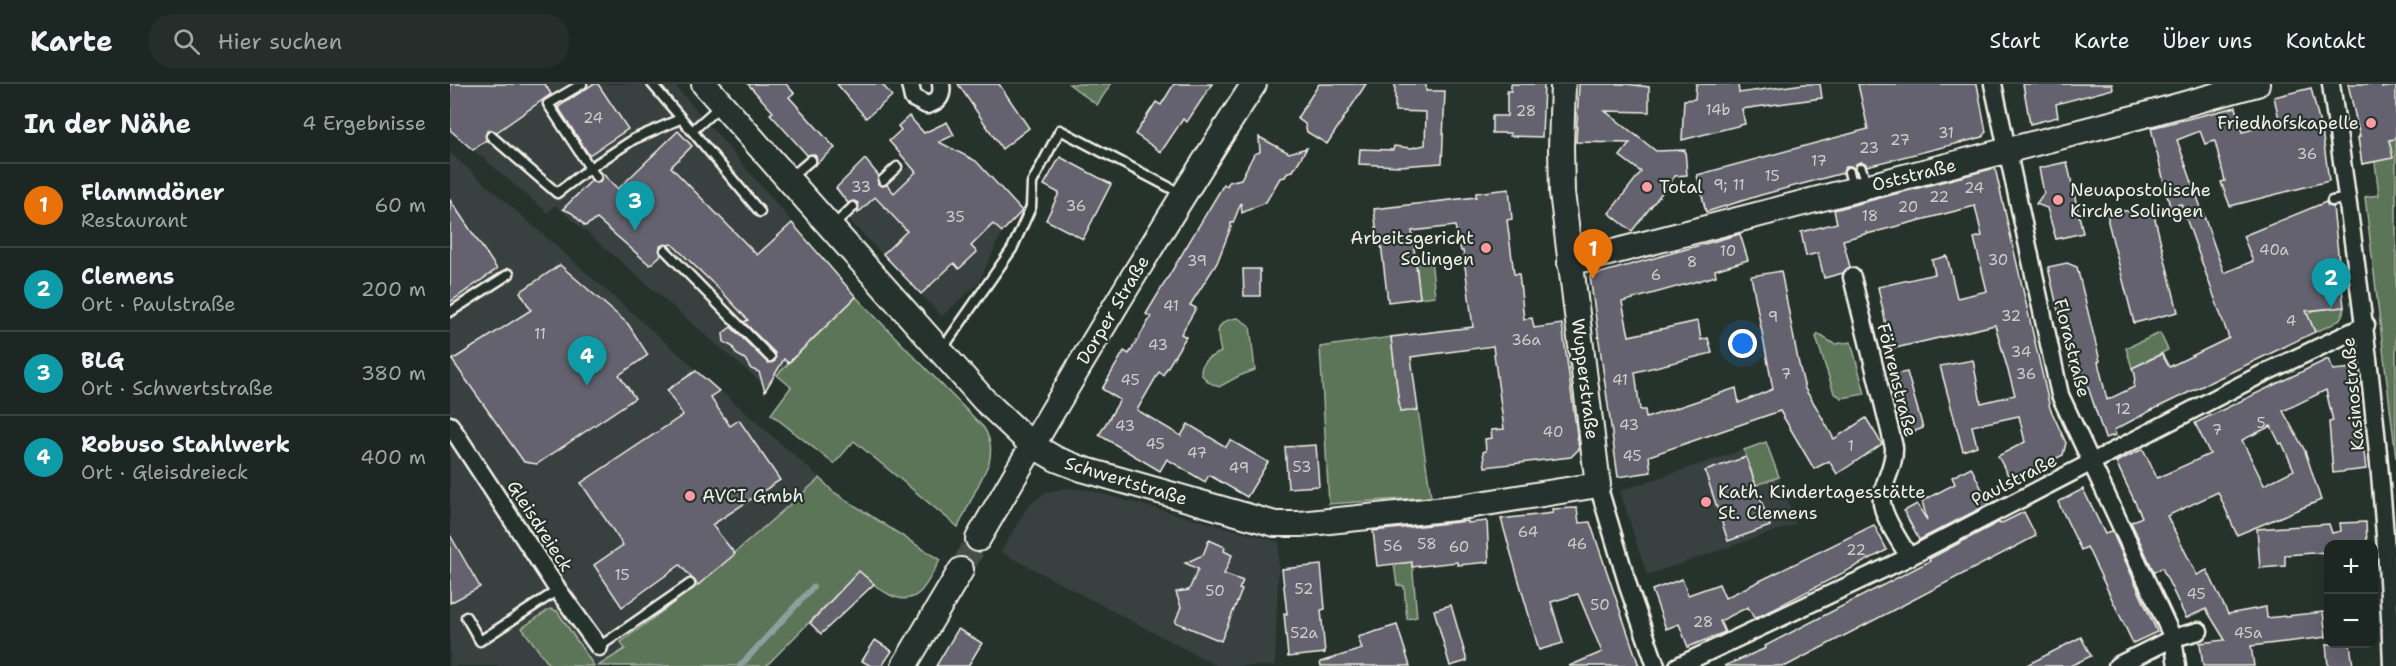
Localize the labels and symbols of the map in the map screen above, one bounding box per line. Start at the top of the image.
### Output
house number: 14b [1706,100,1730,120]
house number: 28 [1516,101,1536,121]
house number: 24 [583,108,603,128]
place label: Friedhofskapelle [2217,111,2359,135]
marker: Friedhofskapelle [2364,116,2378,130]
house number: 31 [1938,123,1954,143]
house number: 27 [1890,130,1910,150]
house number: 23 [1859,138,1879,158]
house number: 36 [2297,144,2317,164]
house number: 17 [1811,151,1827,171]
street label: Oststraße [1869,153,1959,197]
house number: 15 [1764,166,1780,186]
place label: Total [1659,175,1703,199]
house number: 9; 11 [1713,175,1745,195]
house number: 33 [851,177,871,197]
house number: 24 [1964,178,1984,198]
place label: Neuapostolische Kirche Solingen [2070,178,2211,223]
marker: Total [1640,180,1654,194]
pin: 3 [616,182,654,231]
house number: 22 [1929,187,1949,207]
marker: Neuapostolische Kirche Solingen [2051,193,2065,207]
house number: 36 [1066,196,1086,216]
house number: 20 [1898,197,1918,217]
house number: 18 [1862,206,1878,226]
house number: 35 [945,207,965,227]
place label: Arbeitsgericht Solingen [1350,226,1474,271]
pin: 1 [1574,230,1612,279]
house number: 40a [2259,240,2290,260]
marker: Arbeitsgericht Solingen [1479,241,1493,255]
house number: 10 [1720,241,1736,261]
house number: 30 [1988,250,2008,270]
street label: Dorper Straße [1071,251,1155,369]
house number: 39 [1187,251,1207,271]
house number: 8 [1687,252,1697,272]
pin: 2 [2312,258,2350,308]
house number: 6 [1651,265,1661,285]
house number: 41 [1163,296,1179,316]
street label: Florastraße [2048,296,2096,400]
house number: 32 [2001,306,2021,326]
house number: 9 [1768,307,1778,327]
house number: 4 [2286,311,2296,331]
street label: Wupperstraße [1566,317,1604,441]
street label: Föhrenstraße [1871,321,1923,439]
house number: 11 [534,324,546,344]
your location [1728,329,1757,358]
house number: 36a [1511,330,1542,350]
house number: 43 [1148,335,1168,355]
pin: 4 [568,336,606,386]
street label: Kasinostraße [2336,336,2370,452]
house number: 34 [2011,342,2031,362]
house number: 7 [1781,364,1791,384]
house number: 36 [2016,364,2036,384]
house number: 45 [1120,370,1140,390]
house number: 41 [1612,370,1628,390]
house number: 12 [2115,399,2131,419]
house number: 5 [2256,413,2266,433]
house number: 43 [1619,415,1639,435]
house number: 43 [1115,416,1135,436]
house number: 7 [2212,420,2222,440]
house number: 40 [1543,422,1563,442]
house number: 45 [1145,434,1165,454]
house number: 1 [1848,436,1854,456]
house number: 47 [1187,443,1207,463]
house number: 45 [1622,446,1642,466]
street label: Paulstraße [1967,448,2061,512]
street label: Schwertstraße [1062,451,1190,511]
house number: 53 [1293,457,1312,477]
house number: 49 [1229,458,1249,478]
street label: Gleisdreieck [501,476,579,576]
place label: Kath. Kindertagesstätte St. Clemens [1718,480,1925,525]
place label: AVCI Gmbh [702,484,804,508]
marker: AVCI Gmbh [683,489,697,503]
marker: Kath. Kindertagesstätte St. Clemens [1699,495,1713,509]
house number: 64 [1518,522,1538,542]
house number: 58 [1417,534,1437,554]
house number: 46 [1567,534,1587,554]
house number: 56 [1383,536,1403,556]
house number: 60 [1449,537,1469,557]
house number: 22 [1846,540,1866,560]
house number: 15 [614,565,630,585]
house number: 52 [1295,579,1313,599]
house number: 50 [1205,581,1225,601]
house number: 45 [2186,584,2206,604]
house number: 50 [1590,595,1610,615]
house number: 28 [1693,612,1713,632]
house number: 52a [1290,623,1319,643]
house number: 45a [2234,623,2263,643]

